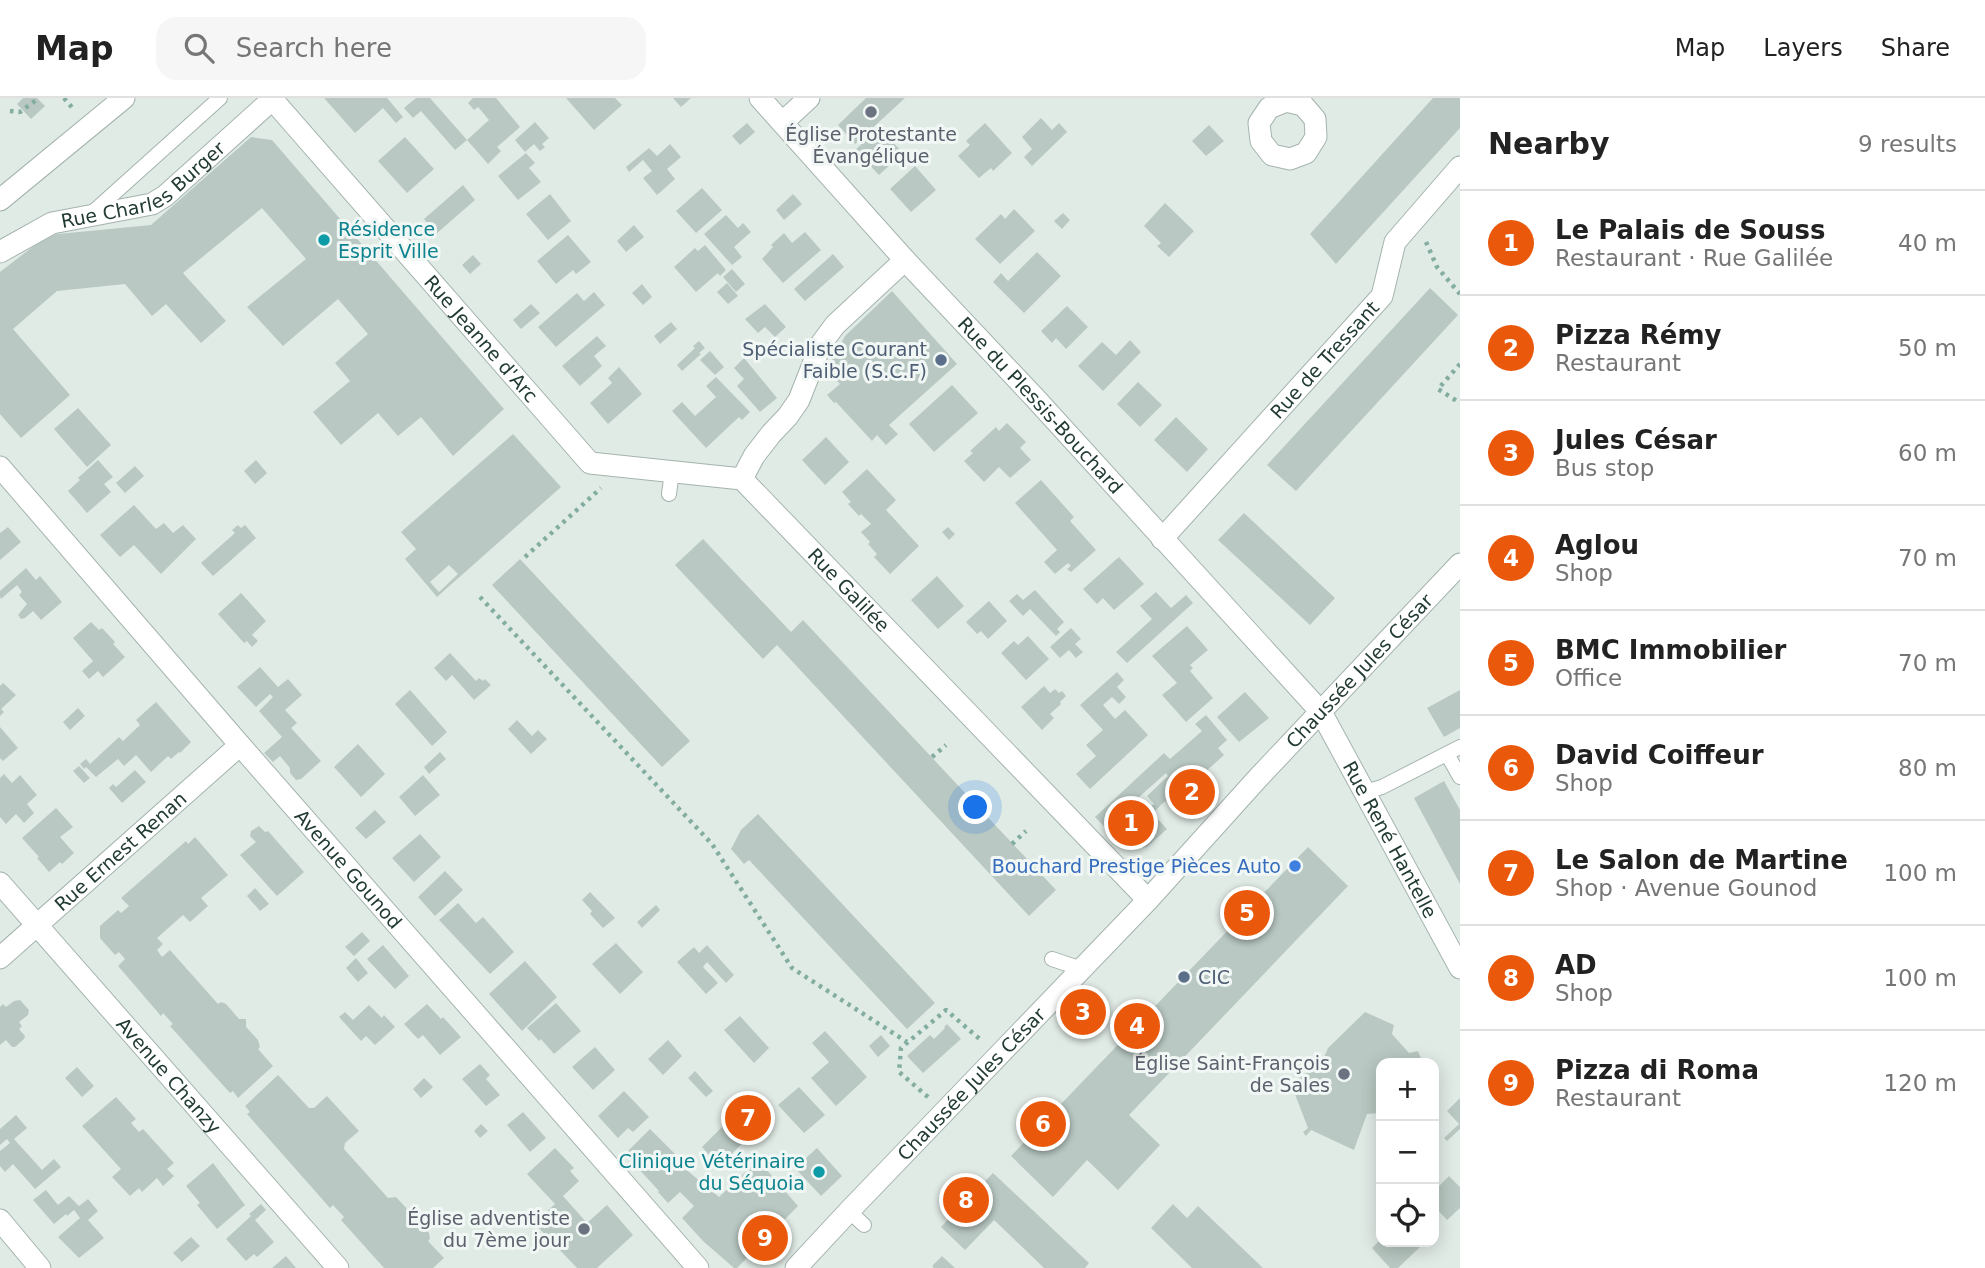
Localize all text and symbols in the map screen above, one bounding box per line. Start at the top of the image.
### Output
search box [156,17,646,80]
text: Map [35,29,114,68]
icon: search [180,29,218,67]
text: Search here [236,33,392,63]
text: Map [1675,34,1725,62]
text: Layers [1763,34,1843,62]
text: Share [1881,34,1950,62]
marker: Église Protestante Évangélique [863,104,879,120]
place label: Église Protestante Évangélique [785,123,957,167]
text: Nearby [1488,126,1610,161]
text: 9 results [1858,131,1957,157]
street label: Rue Charles Burger [59,137,229,232]
text: Le Palais de Souss [1555,215,1825,245]
place label: Résidence Esprit Ville [338,218,439,262]
text: 1 [1503,230,1519,256]
text: 40 m [1898,230,1957,256]
marker: Résidence Esprit Ville [316,232,332,248]
text: Restaurant · Rue Galilée [1555,245,1833,271]
street label: Rue Jeanne d'Arc [420,271,543,406]
street label: Rue de Tressant [1266,296,1383,423]
street label: Rue du Plessis-Bouchard [953,312,1127,498]
text: Pizza Rémy [1555,320,1722,350]
text: 2 [1503,335,1519,361]
text: 50 m [1898,335,1957,361]
place label: Spécialiste Courant Faible (S.C.F) [742,338,927,382]
text: Restaurant [1555,350,1681,376]
marker: Spécialiste Courant Faible (S.C.F) [933,352,949,368]
text: Jules César [1555,425,1717,455]
text: 3 [1503,440,1519,466]
text: 60 m [1898,440,1957,466]
text: Bus stop [1555,455,1654,481]
text: Aglou [1555,530,1639,560]
street label: Rue Galilée [804,543,894,636]
text: 4 [1503,545,1519,571]
text: 70 m [1898,545,1957,571]
text: Shop [1555,560,1613,586]
street label: Chaussée Jules César [1281,589,1437,752]
text: BMC Immobilier [1555,635,1786,665]
text: 5 [1503,650,1519,676]
text: 70 m [1898,650,1957,676]
text: Office [1555,665,1622,691]
text: David Coiffeur [1555,740,1764,770]
text: 6 [1503,755,1519,781]
text: 80 m [1898,755,1957,781]
street label: Rue René Hantelle [1339,757,1442,922]
pin: 2 [1169,766,1215,818]
text: Shop [1555,770,1613,796]
street label: Rue Ernest Renan [50,787,191,915]
your location [958,790,992,824]
pin: 1 [1108,797,1154,849]
street label: Avenue Gounod [291,805,406,933]
text: Le Salon de Martine [1555,845,1848,875]
place label: Bouchard Prestige Pièces Auto [992,855,1281,877]
marker: Bouchard Prestige Pièces Auto [1287,858,1303,874]
text: 7 [1503,860,1519,886]
text: 100 m [1883,860,1957,886]
text: Shop · Avenue Gounod [1555,875,1817,901]
pin: 5 [1224,887,1270,939]
text: AD [1555,950,1597,980]
text: 8 [1503,965,1519,991]
text: 100 m [1883,965,1957,991]
place label: CIC [1198,966,1230,988]
marker: CIC [1176,969,1192,985]
text: Shop [1555,980,1613,1006]
pin: 3 [1060,986,1106,1038]
pin: 4 [1114,1000,1160,1052]
street label: Chaussée Jules César [893,1003,1050,1165]
street label: Avenue Chanzy [112,1013,226,1138]
place label: Église Saint-François de Sales [1134,1052,1330,1096]
text: Pizza di Roma [1555,1055,1759,1085]
map controls [1376,1058,1439,1247]
button: + [1376,1058,1439,1121]
marker: Église Saint-François de Sales [1336,1066,1352,1082]
text: 9 [1503,1070,1519,1096]
text: 120 m [1883,1070,1957,1096]
text: Restaurant [1555,1085,1681,1111]
pin: 7 [725,1092,771,1144]
pin: 6 [1020,1098,1066,1150]
button: − [1376,1121,1439,1184]
place label: Clinique Vétérinaire du Séquoia [619,1150,805,1194]
marker: Clinique Vétérinaire du Séquoia [811,1164,827,1180]
pin: 8 [943,1174,989,1226]
button: locate [1376,1184,1439,1247]
place label: Église adventiste du 7ème jour [407,1207,570,1251]
pin: 9 [742,1212,788,1264]
marker: Église adventiste du 7ème jour [576,1221,592,1237]

